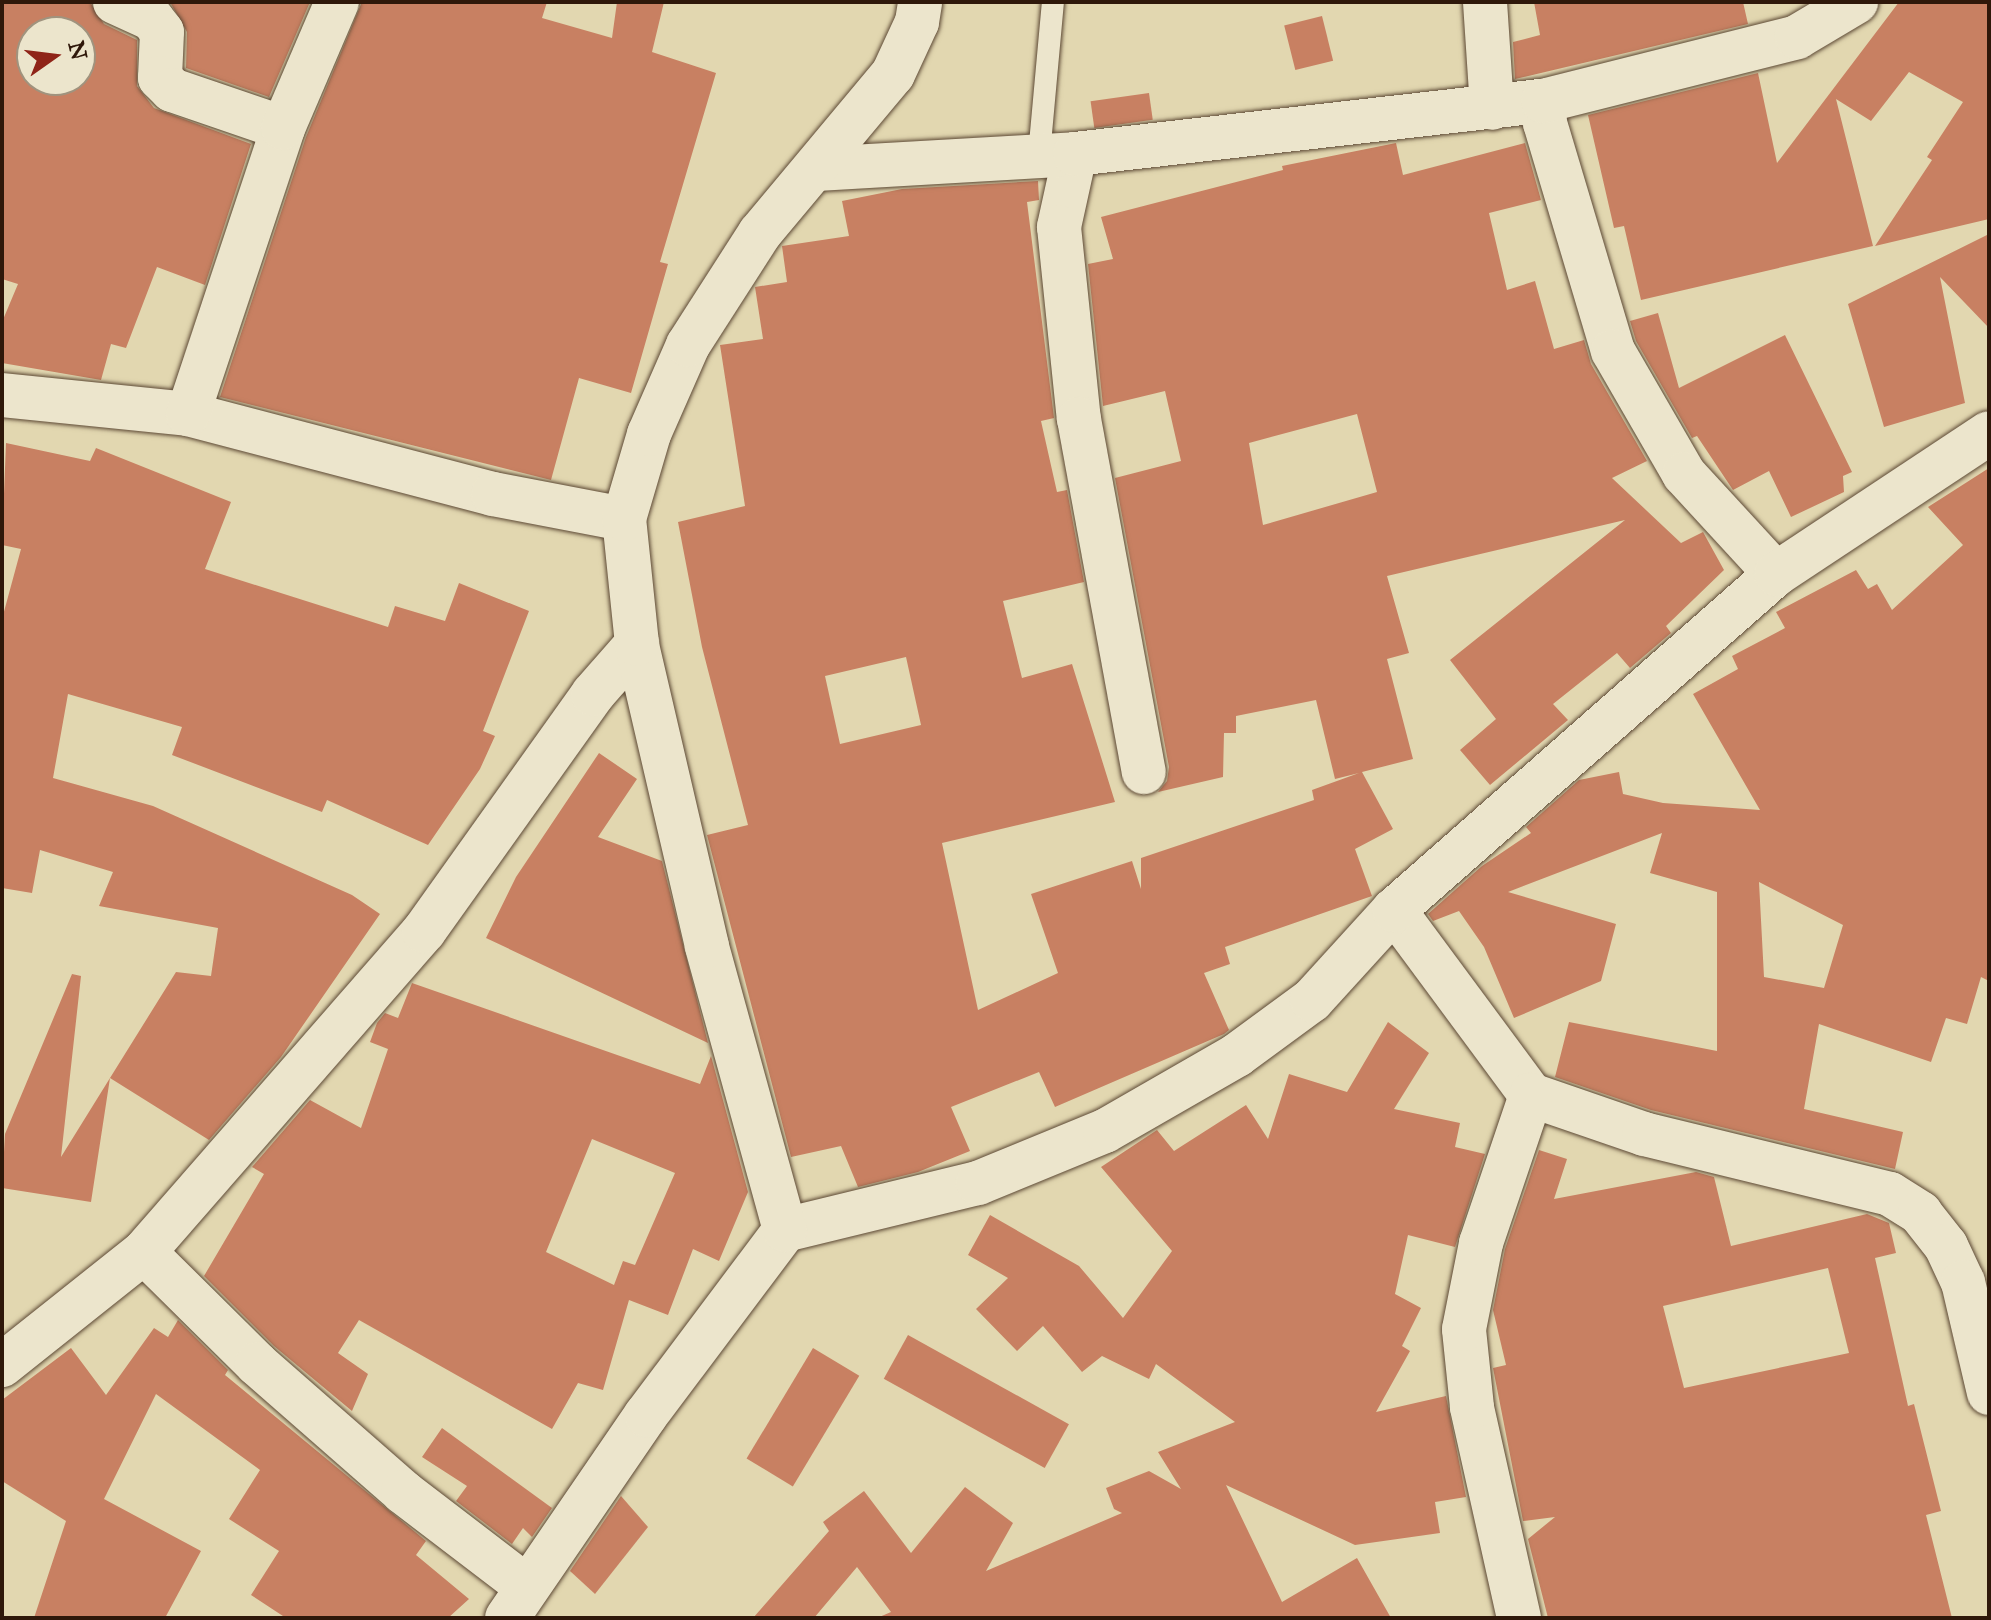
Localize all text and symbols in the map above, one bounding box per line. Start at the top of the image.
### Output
north arrow [16,16,96,96]
text: N [62,38,93,63]

